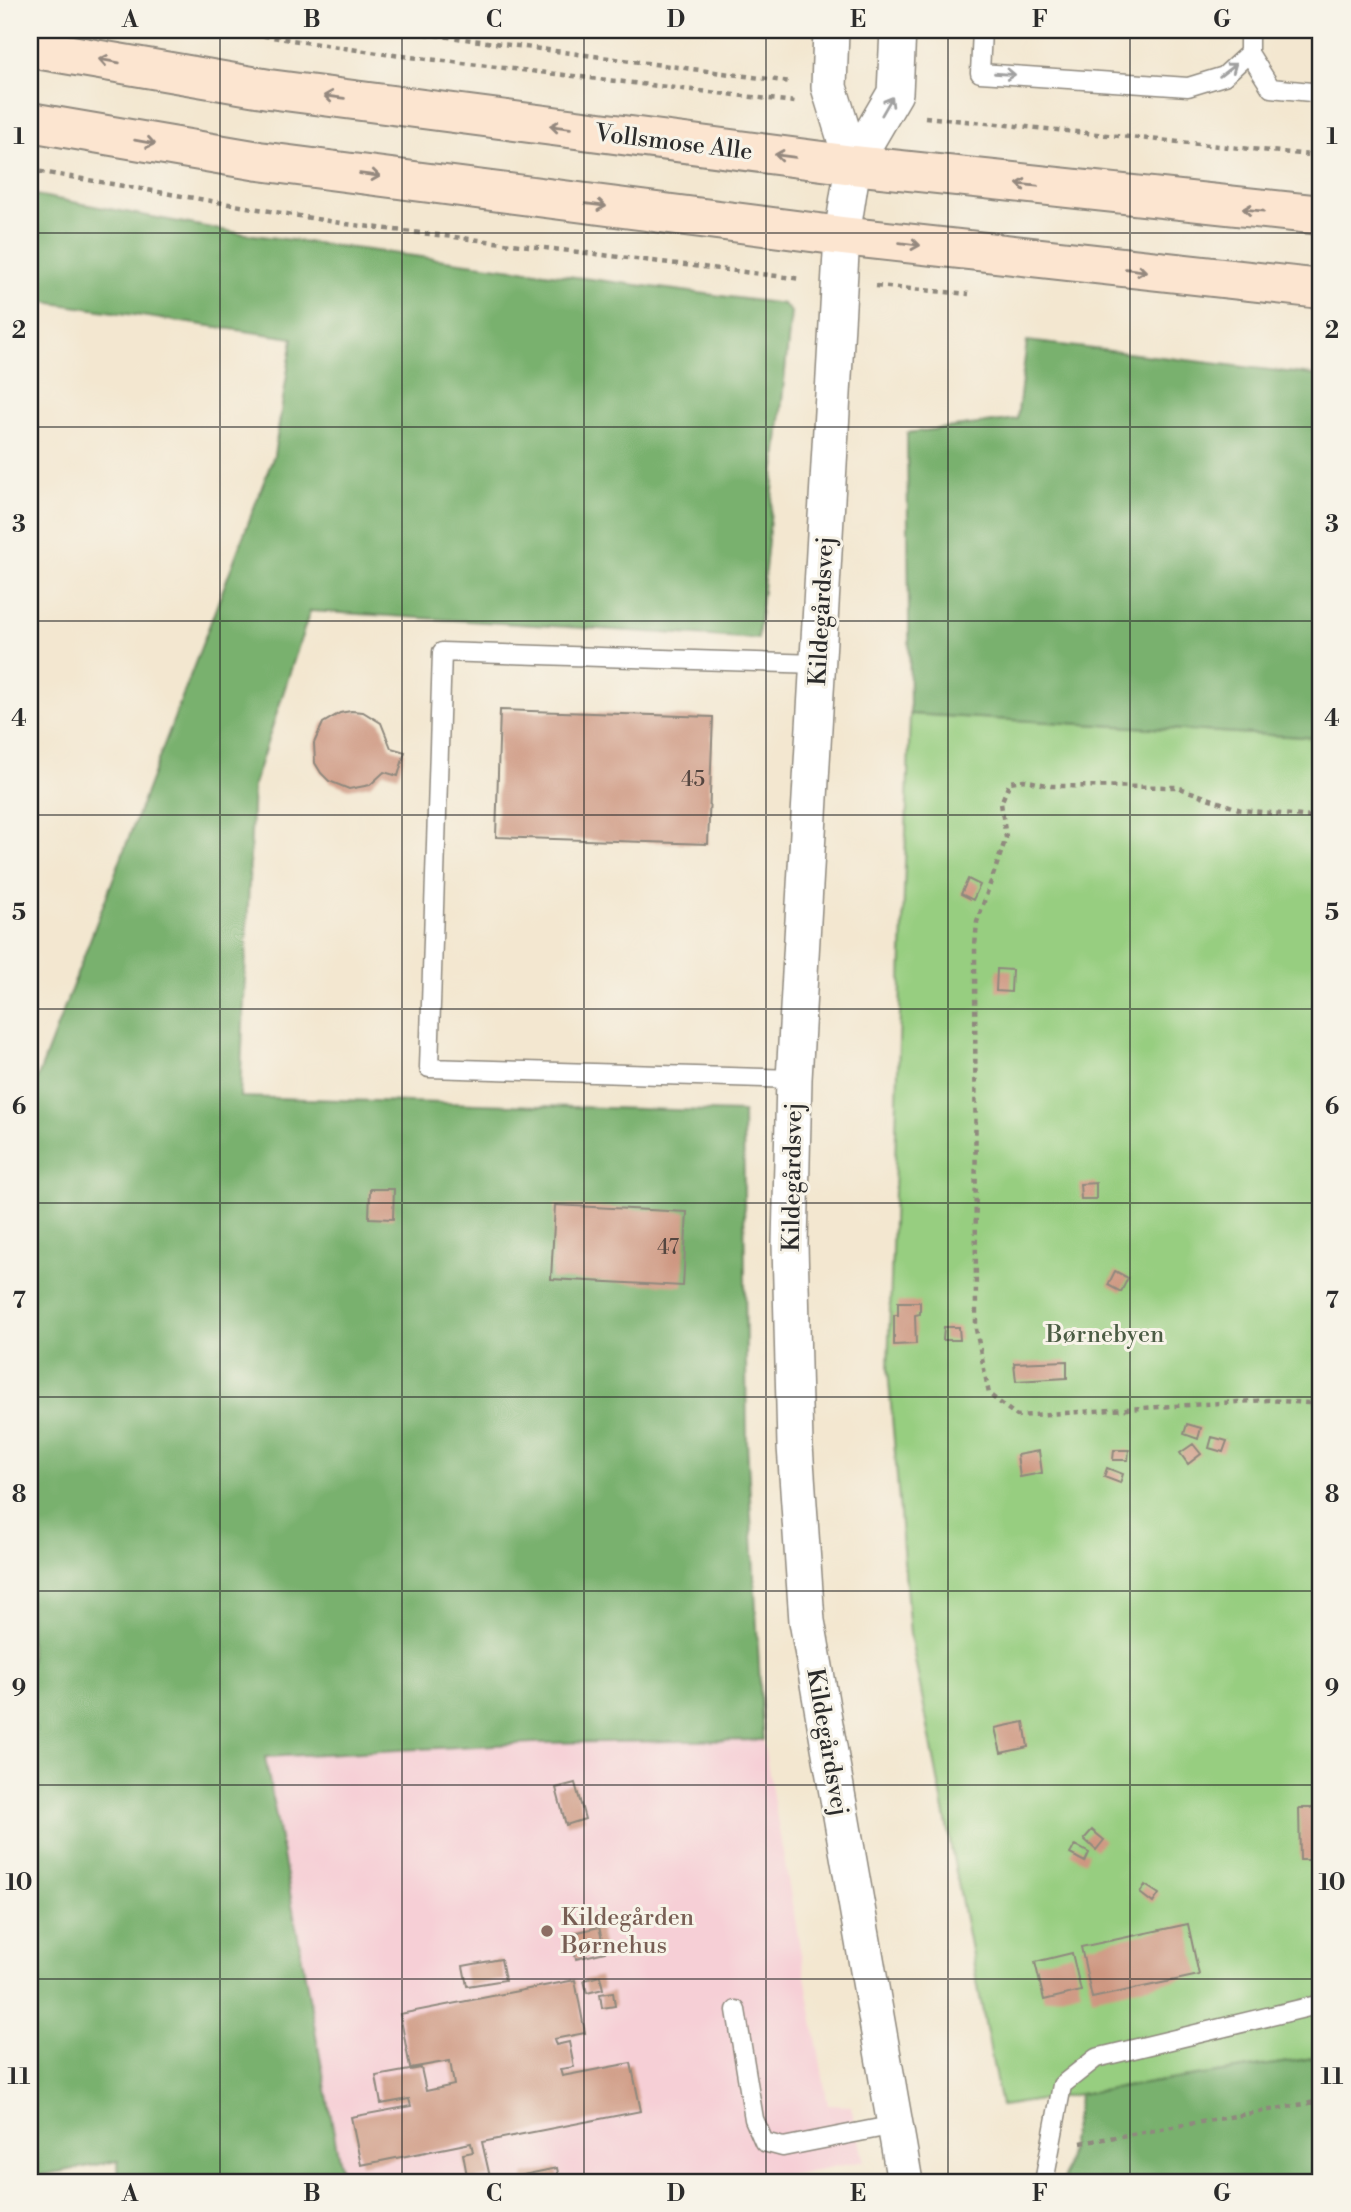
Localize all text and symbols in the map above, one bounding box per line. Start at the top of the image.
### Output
text: A [121,6,139,34]
text: B [303,6,321,34]
text: C [486,6,502,34]
text: D [667,6,685,34]
text: E [850,6,866,34]
text: F [1032,6,1048,34]
text: G [1213,6,1231,34]
one-way arrow [98,54,121,67]
one-way arrow [1219,63,1237,78]
one-way arrow [993,68,1016,81]
one-way arrow [323,91,346,104]
one-way arrow [880,97,894,117]
street label: Vollsmose Alle [593,118,754,168]
one-way arrow [549,120,571,133]
text: 1 [13,123,25,151]
text: 1 [1326,123,1338,151]
one-way arrow [133,135,156,149]
one-way arrow [774,150,797,163]
one-way arrow [358,169,381,182]
one-way arrow [1016,178,1039,191]
one-way arrow [584,198,607,211]
one-way arrow [1242,203,1265,216]
one-way arrow [898,238,920,251]
one-way arrow [1124,264,1147,277]
text: 2 [12,317,26,345]
text: 2 [1325,317,1339,345]
text: 3 [12,511,26,539]
text: 3 [1325,511,1339,539]
street label: Kildegårdsvej [803,536,841,686]
text: 4 [11,705,27,733]
text: 4 [1324,705,1340,733]
house number: 45 [681,767,705,793]
text: 5 [12,899,26,927]
text: 5 [1325,899,1339,927]
text: 6 [12,1093,26,1121]
text: 6 [1325,1093,1339,1121]
street label: Kildegårdsvej [777,1102,809,1252]
house number: 47 [657,1235,680,1261]
text: 7 [12,1287,26,1315]
text: 7 [1325,1287,1339,1315]
park label: Børnebyen [1045,1320,1164,1350]
text: 8 [12,1481,26,1509]
text: 8 [1325,1481,1339,1509]
street label: Kildegårdsvej [799,1666,855,1818]
text: 9 [12,1675,26,1703]
text: 9 [1325,1675,1339,1703]
text: 10 [5,1869,33,1897]
text: 10 [1318,1869,1346,1897]
place label: Kildegården Børnehus [560,1903,694,1961]
marker: Kildegården Børnehus [539,1923,555,1939]
text: 11 [8,2063,30,2091]
text: 11 [1321,2063,1343,2091]
text: A [121,2180,139,2208]
text: B [303,2180,321,2208]
text: C [486,2180,502,2208]
text: D [667,2180,685,2208]
text: E [850,2180,866,2208]
text: F [1032,2180,1048,2208]
text: G [1213,2180,1231,2208]

